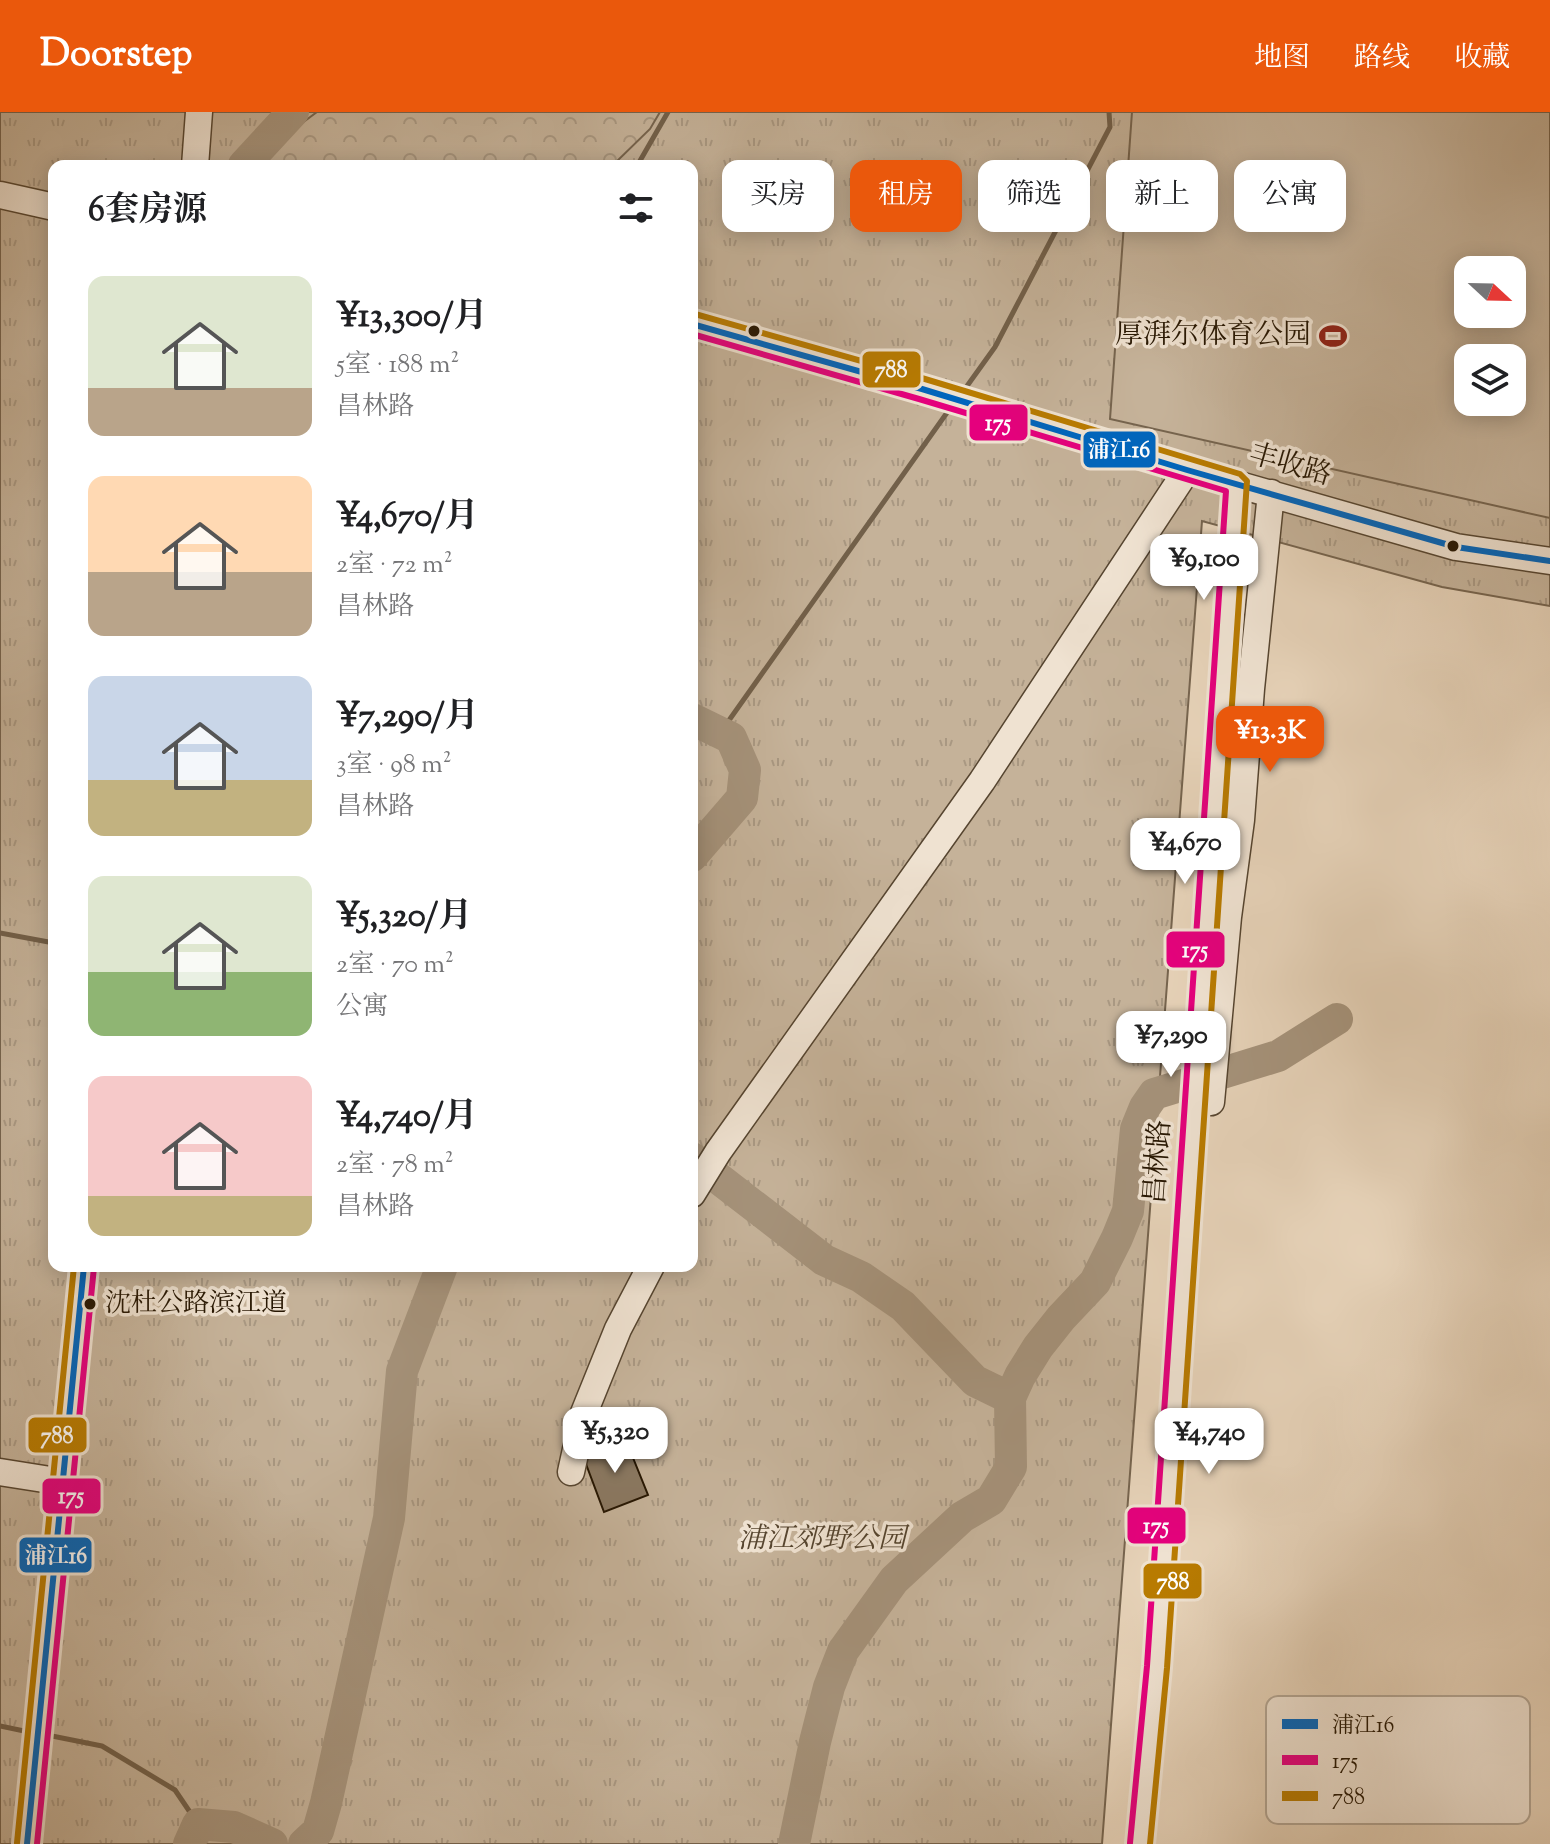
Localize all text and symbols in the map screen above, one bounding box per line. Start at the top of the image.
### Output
text: Doorstep [40,29,192,83]
text: 地图 [1254,39,1310,79]
text: 路线 [1354,39,1410,79]
text: 收藏 [1454,39,1510,79]
chip: 买房 [722,160,834,232]
chip: 租房 [850,160,962,232]
chip: 筛选 [978,160,1090,232]
chip: 新上 [1106,160,1218,232]
chip: 公寓 [1234,160,1346,232]
icon: filters [614,186,658,230]
text: 6套房源 [88,187,207,236]
north arrow [1454,256,1526,328]
map controls [1454,256,1526,416]
text: ¥13,300/月 [336,293,488,342]
icon: home [152,308,248,404]
place label: 厚湃尔体育公园 [1115,316,1311,356]
sports icon: 厚湃尔体育公园 [1318,321,1348,351]
unlabelled marker [746,323,762,339]
button: layers [1454,344,1526,416]
text: 5室 · 188 m² [336,347,459,384]
line badge: 788 [861,350,922,389]
text: 788 [874,356,908,388]
text: 昌林路 [336,389,414,426]
line badge: 175 [968,403,1029,442]
text: 175 [985,409,1011,441]
line badge: 浦江16 [1082,430,1157,469]
street label: 丰收路 [1244,435,1336,497]
text: 浦江16 [1088,436,1150,468]
text: ¥4,670/月 [336,493,479,542]
icon: home [152,508,248,604]
pin: ¥9,100 [1139,534,1269,602]
unlabelled marker [1445,538,1461,554]
text: ¥9,100 [1168,541,1240,578]
text: 2室 · 72 m² [336,547,453,584]
text: 昌林路 [336,589,414,626]
text: ¥7,290/月 [336,693,479,742]
pin: ¥13.3K [1205,706,1335,774]
icon: home [152,708,248,804]
text: ¥13.3K [1234,713,1306,750]
text: 3室 · 98 m² [336,747,452,784]
text: 昌林路 [336,789,414,826]
pin: ¥4,670 [1120,818,1250,886]
text: ¥4,670 [1148,825,1222,862]
text: ¥5,320/月 [336,893,472,942]
icon: home [152,908,248,1004]
line badge: 175 [1165,930,1226,969]
text: 175 [1182,936,1208,968]
text: 2室 · 70 m² [336,947,454,984]
text: 公寓 [336,989,388,1026]
pin: ¥7,290 [1106,1011,1236,1079]
text: ¥7,290 [1134,1018,1208,1055]
text: ¥4,740/月 [336,1093,478,1142]
icon: home [152,1108,248,1204]
street label: 昌林路 [1136,1119,1182,1205]
text: 2室 · 78 m² [336,1147,454,1184]
text: 昌林路 [336,1189,414,1226]
place label: 沈杜公路滨江道 [105,1286,287,1323]
marker: 沈杜公路滨江道 [82,1296,98,1312]
pin: ¥5,320 [550,1407,680,1475]
pin: ¥4,740 [1144,1408,1274,1476]
text: ¥5,320 [581,1414,649,1451]
text: ¥4,740 [1173,1415,1245,1452]
line badge: 788 [27,1416,88,1454]
text: 788 [40,1422,74,1454]
line badge: 175 [41,1477,102,1515]
text: 175 [58,1482,84,1514]
line badge: 175 [1126,1506,1187,1545]
text: 175 [1143,1512,1169,1544]
park label: 浦江郊野公园 [738,1520,910,1560]
line badge: 浦江16 [18,1536,93,1574]
text: 浦江16 [25,1542,87,1574]
line badge: 788 [1142,1562,1203,1600]
text: 788 [1156,1568,1190,1600]
legend [1266,1696,1530,1824]
text: 浦江16 [1332,1711,1394,1743]
text: 175 [1332,1747,1359,1779]
text: 788 [1332,1783,1365,1815]

